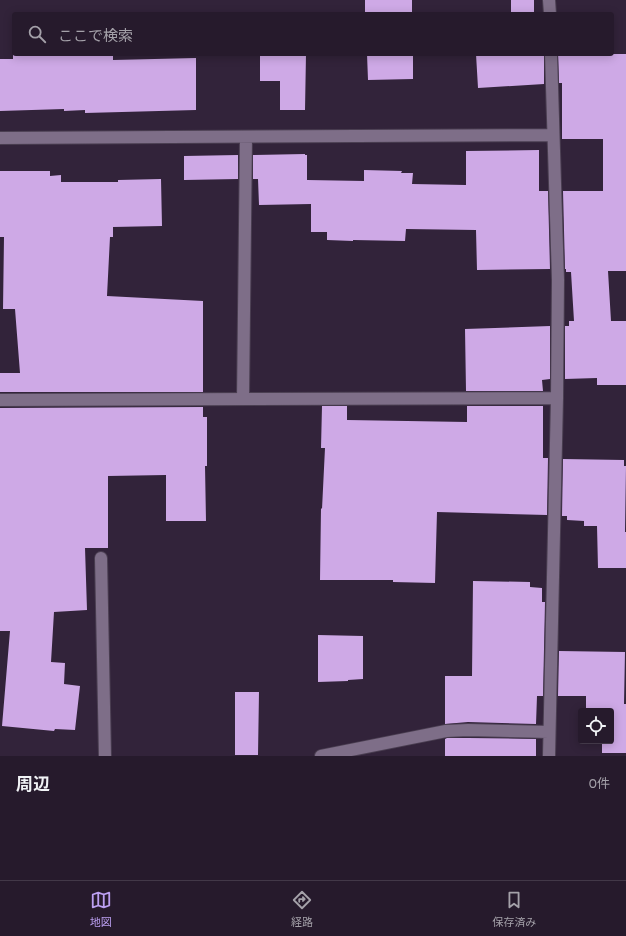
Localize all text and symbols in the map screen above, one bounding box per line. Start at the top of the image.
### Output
search box [12,12,614,56]
icon: search [26,23,48,45]
text: ここで検索 [58,27,133,45]
map controls [578,708,614,744]
button: locate [578,708,614,744]
text: 周辺 [16,774,50,795]
text: 0件 [589,776,610,792]
tab: 地図 [90,889,112,929]
tab: 経路 [291,889,313,929]
tab: 保存済み [492,889,536,929]

